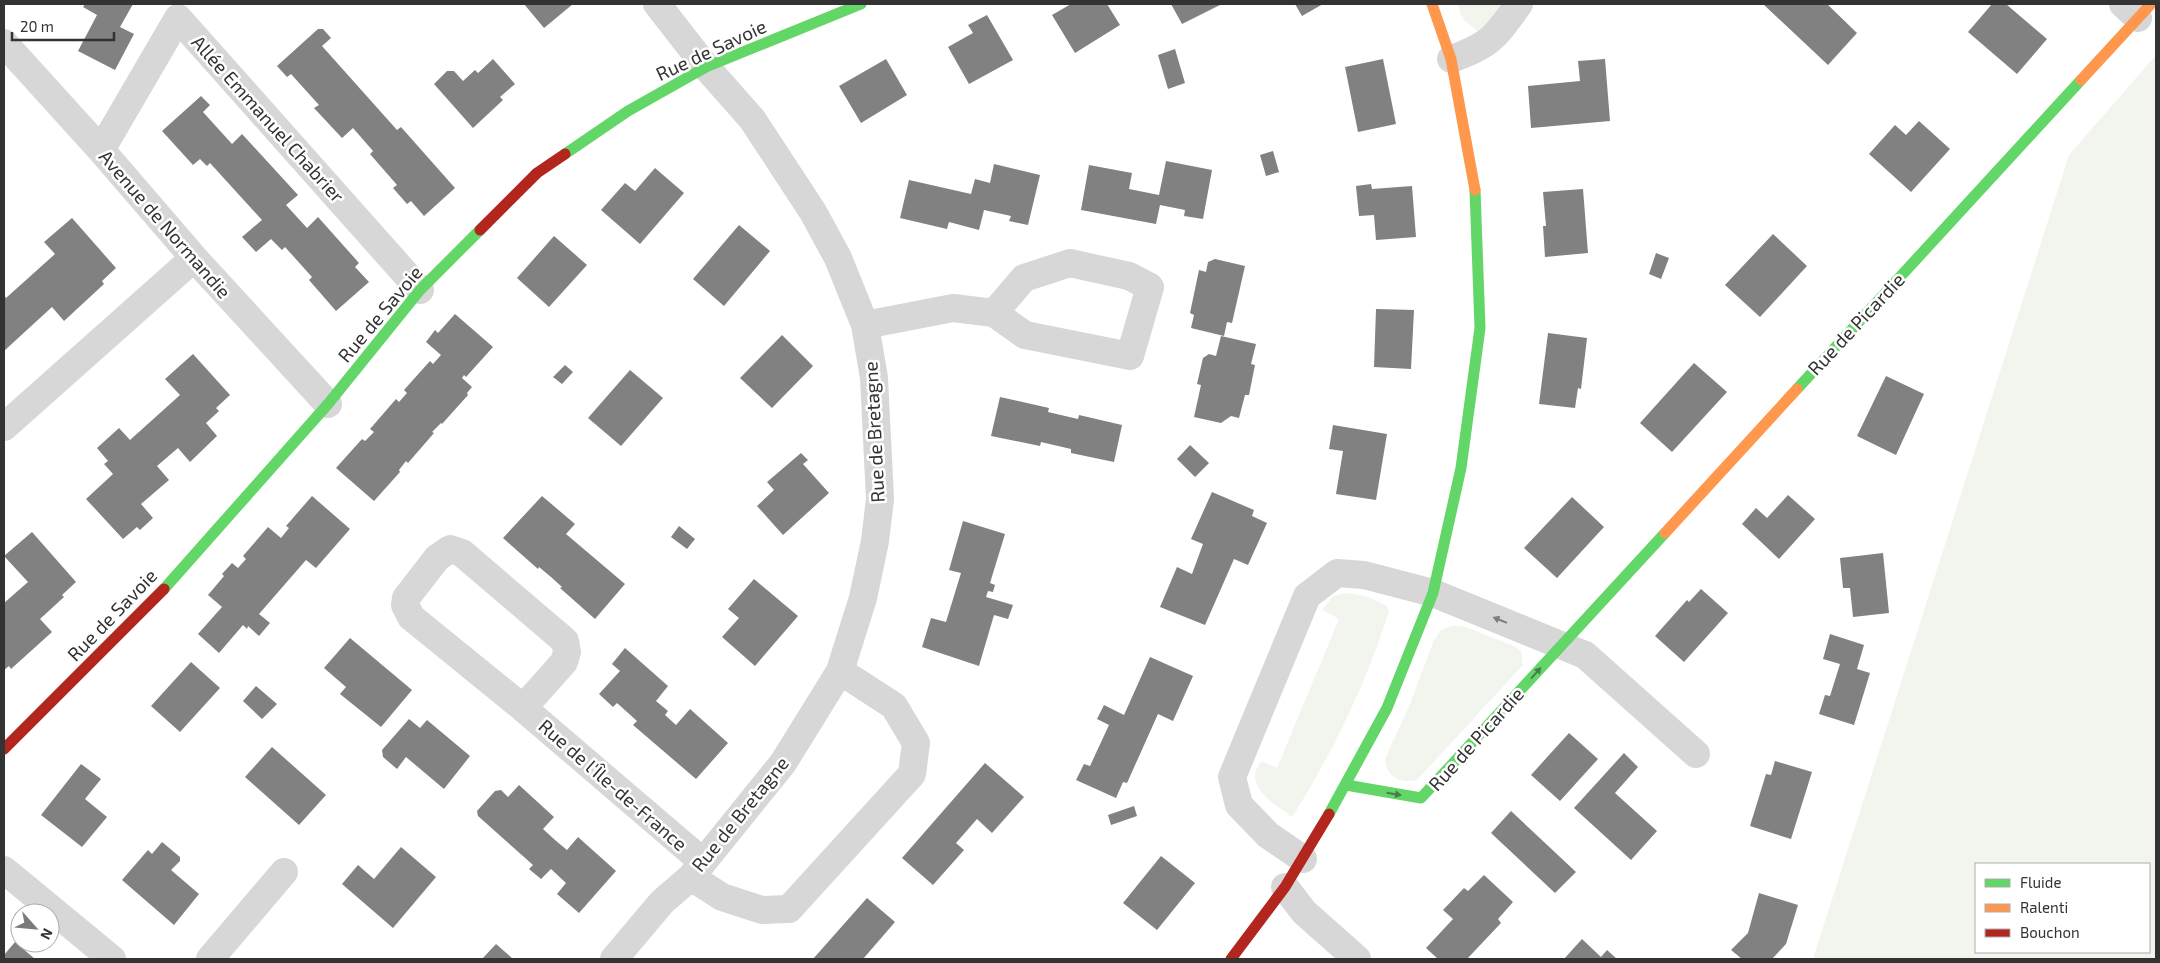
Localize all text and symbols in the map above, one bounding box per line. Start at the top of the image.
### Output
scale bar [12,10,115,42]
street label: Rue de Savoie [652,14,770,85]
text: 20 m [20,17,54,35]
street label: Allée Emmanuel Chabrier [187,30,350,207]
street label: Avenue de Normandie [95,145,236,303]
street label: Rue de Savoie [333,261,427,367]
street label: Rue de Picardie [1802,268,1909,379]
street label: Rue de Bretagne [858,361,889,503]
street label: Rue de Savoie [62,564,161,665]
one-way arrow [1493,616,1507,624]
one-way arrow [1530,668,1542,680]
street label: Rue de Picardie [1423,682,1528,795]
street label: Rue de l'Île-de-France [534,714,692,855]
street label: Rue de Bretagne [686,752,793,876]
one-way arrow [1386,791,1402,799]
legend [1975,863,2150,953]
text: Fluide [2020,873,2061,891]
text: Ralenti [2020,898,2068,916]
north arrow [10,903,60,953]
text: Bouchon [2020,923,2080,941]
text: N [37,926,57,942]

